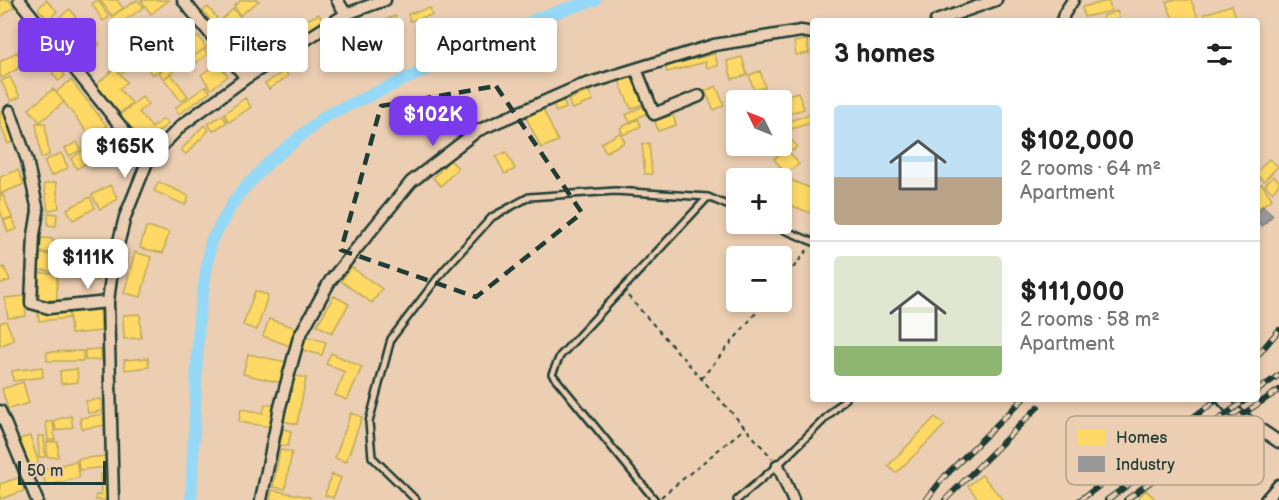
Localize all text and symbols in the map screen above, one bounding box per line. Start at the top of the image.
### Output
chip: Buy [18,18,96,72]
chip: Rent [108,18,195,72]
chip: Filters [207,18,308,72]
chip: New [320,18,404,72]
chip: Apartment [416,18,557,72]
icon: filters [1203,38,1236,71]
text: 3 homes [834,39,935,70]
north arrow [726,90,792,156]
map controls [726,90,792,312]
pin: $102K [391,96,475,147]
text: $102K [403,103,463,127]
text: $102,000 [1020,126,1134,157]
pin: $165K [83,128,167,179]
icon: home [882,129,954,201]
text: $165K [96,135,154,159]
text: 2 rooms · 64 m² [1020,157,1161,181]
button: + [726,168,792,234]
text: Apartment [1020,181,1115,205]
pin: $111K [46,239,130,290]
text: $111K [62,246,114,270]
button: − [726,246,792,312]
text: $111,000 [1020,277,1124,308]
icon: home [882,280,954,352]
text: 2 rooms · 58 m² [1020,308,1160,332]
text: Apartment [1020,332,1115,356]
legend [1066,416,1264,485]
text: Homes [1116,429,1168,448]
text: Industry [1116,456,1175,475]
scale bar [18,458,106,486]
text: 50 m [27,462,63,481]

